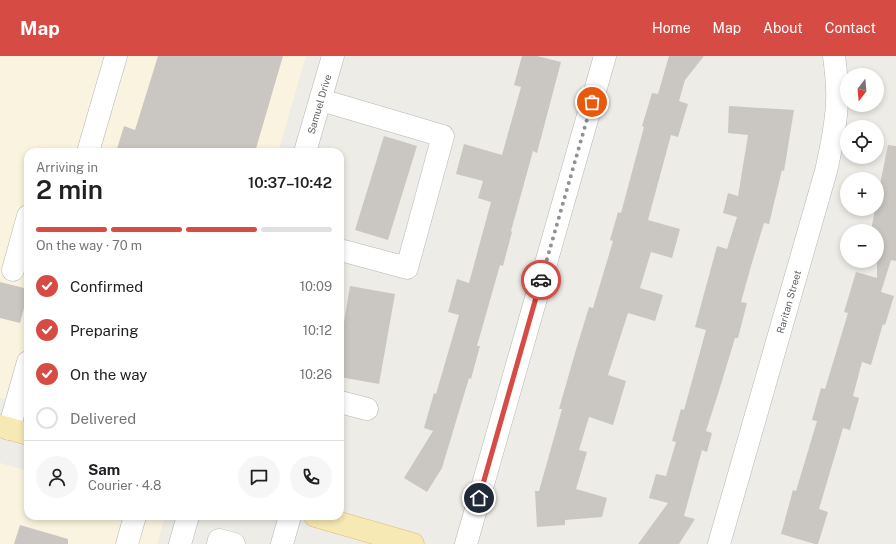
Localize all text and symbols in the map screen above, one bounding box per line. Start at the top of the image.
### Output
text: Map [20,17,60,39]
text: Home [652,20,691,36]
text: Map [713,20,741,36]
text: About [763,20,803,36]
text: Contact [825,20,876,36]
north arrow [840,68,884,112]
map controls [840,68,884,268]
street label: Samuel Drive [305,72,334,135]
pin [575,85,609,119]
icon: bag [581,91,603,113]
button: locate [840,120,884,164]
text: Arriving in [36,160,98,175]
button: + [840,172,884,216]
text: 2 min [36,174,103,205]
text: 10:37–10:42 [248,174,332,191]
button: − [840,224,884,268]
text: On the way · 70 m [36,238,142,253]
courier [521,260,561,300]
icon: car [530,269,552,291]
street label: Raritan Street [774,269,803,335]
icon: check [36,275,58,297]
text: Confirmed [70,278,143,295]
text: 10:09 [300,279,332,294]
icon: check [36,319,58,341]
text: Preparing [70,322,139,339]
text: 10:12 [303,323,332,338]
icon: check [36,363,58,385]
text: On the way [70,366,147,383]
text: 10:26 [300,367,332,382]
text: Delivered [70,410,136,427]
button: person [36,456,78,498]
button: chat [238,456,280,498]
button: phone [290,456,332,498]
text: Sam [88,461,120,478]
text: Courier · 4.8 [88,478,161,493]
pin [462,481,496,515]
icon: home [468,487,490,509]

